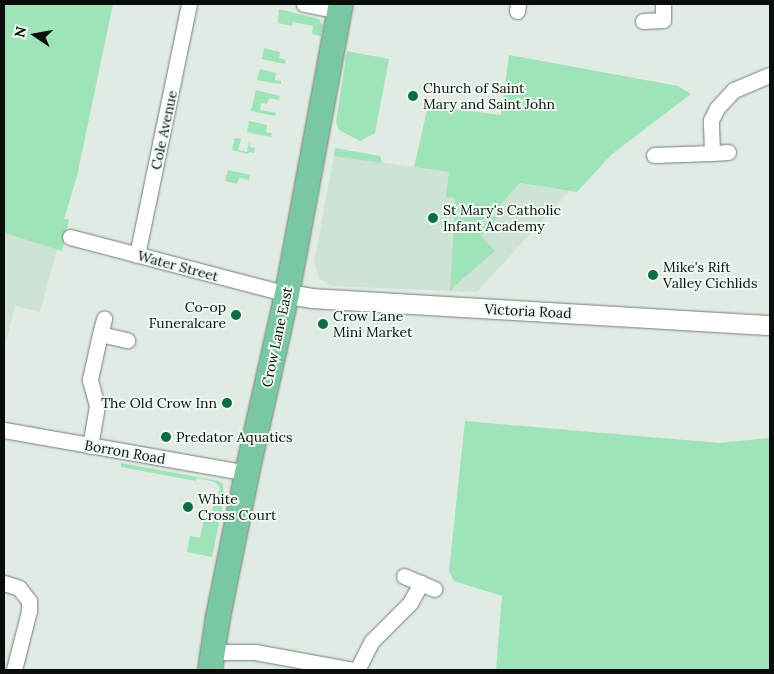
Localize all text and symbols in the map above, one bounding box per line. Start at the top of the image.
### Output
north arrow [10,10,60,60]
text: N [10,25,30,39]
place label: Church of Saint Mary and Saint John [423,80,555,112]
street label: Cole Avenue [147,89,181,171]
marker: Church of Saint Mary and Saint John [407,90,419,102]
place label: St Mary's Catholic Infant Academy [443,202,561,234]
marker: St Mary's Catholic Infant Academy [427,212,439,224]
street label: Water Street [136,247,220,285]
place label: Mike's Rift Valley Cichlids [663,259,757,292]
marker: Mike's Rift Valley Cichlids [647,269,659,281]
street label: Crow Lane East [258,285,296,389]
place label: Co-op Funeralcare [149,299,226,332]
street label: Victoria Road [484,300,572,322]
place label: Crow Lane Mini Market [333,308,412,341]
marker: Co-op Funeralcare [230,309,242,321]
marker: Crow Lane Mini Market [317,318,329,330]
place label: The Old Crow Inn [101,395,217,411]
marker: The Old Crow Inn [221,397,233,409]
place label: Predator Aquatics [176,429,292,445]
marker: Predator Aquatics [160,431,172,443]
street label: Borron Road [83,437,167,467]
place label: White Cross Court [198,491,276,524]
marker: White Cross Court [182,501,194,513]

